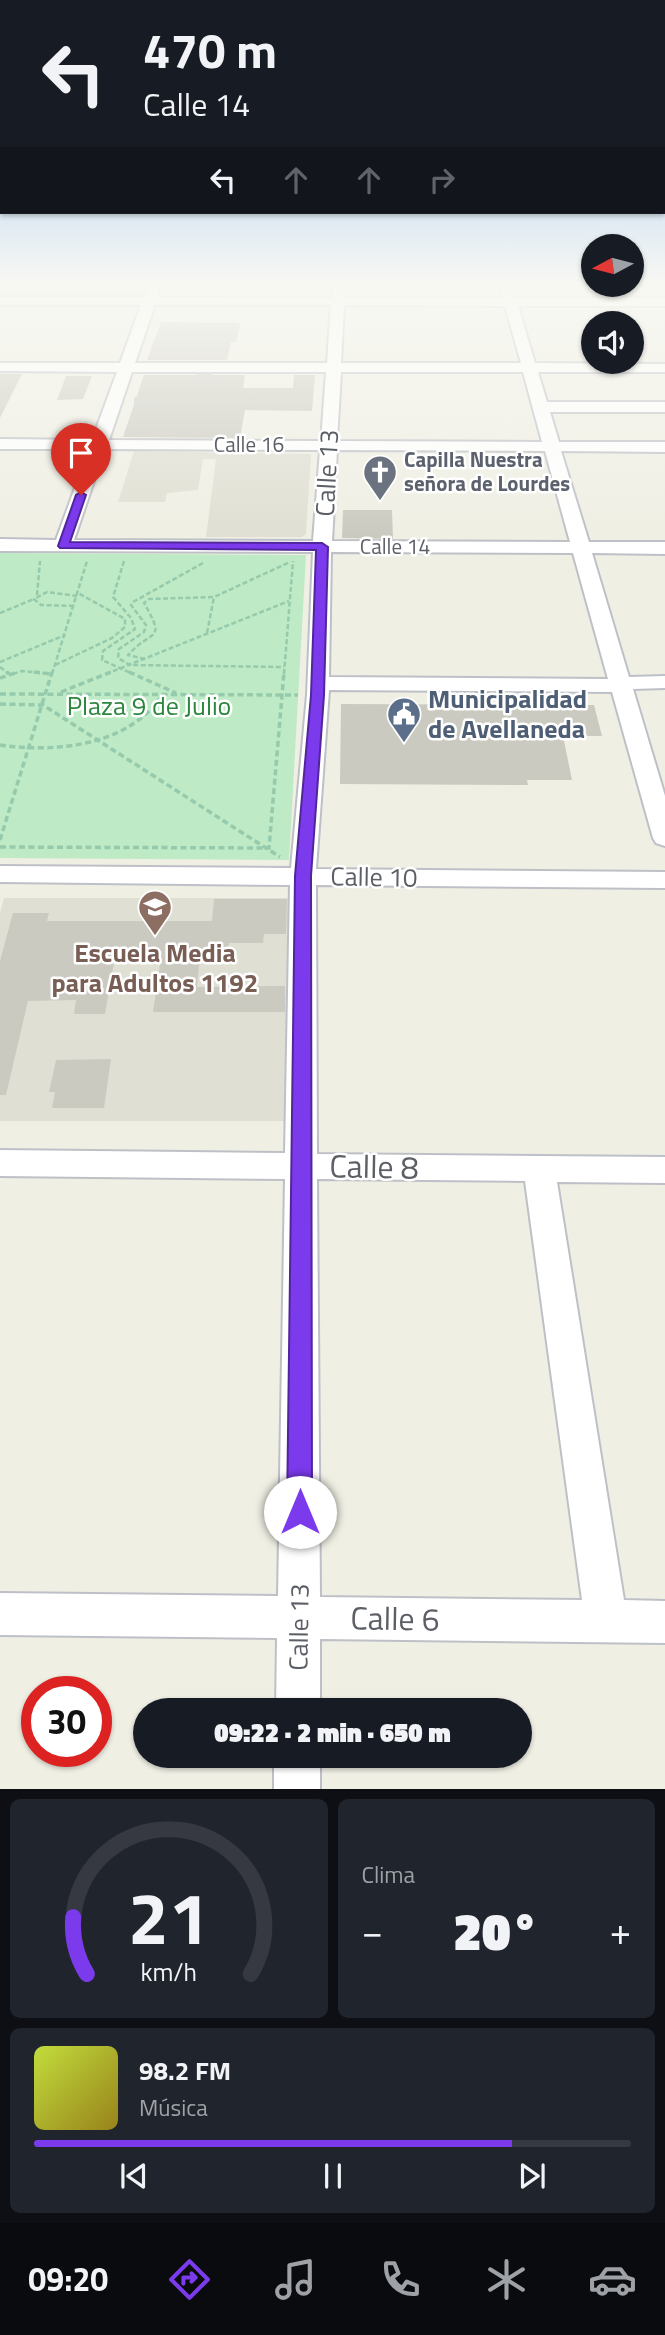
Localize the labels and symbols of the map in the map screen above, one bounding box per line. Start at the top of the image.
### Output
north arrow [581,234,644,298]
pin [51,423,111,495]
street label: Calle 16 [214,428,284,460]
street label: Calle 13 [305,428,348,518]
place label: Capilla Nuestra señora de Lourdes [404,443,570,499]
church icon: Capilla Nuestra señora de Lourdes [361,453,399,502]
street label: Calle 14 [360,530,430,562]
place label: Municipalidad de Avellaneda [428,679,587,748]
park label: Plaza 9 de Julio [67,686,231,725]
public building icon: Municipalidad de Avellaneda [385,695,423,744]
street label: Calle 10 [330,856,418,897]
school or university icon: Escuela Media para Adultos 1192 [136,888,174,937]
place label: Escuela Media para Adultos 1192 [52,933,258,1002]
street label: Calle 8 [329,1141,419,1191]
position arrow [263,1475,337,1549]
street label: Calle 13 [278,1583,319,1671]
street label: Calle 6 [350,1593,440,1643]
speed limit sign: 30 [21,1676,112,1767]

